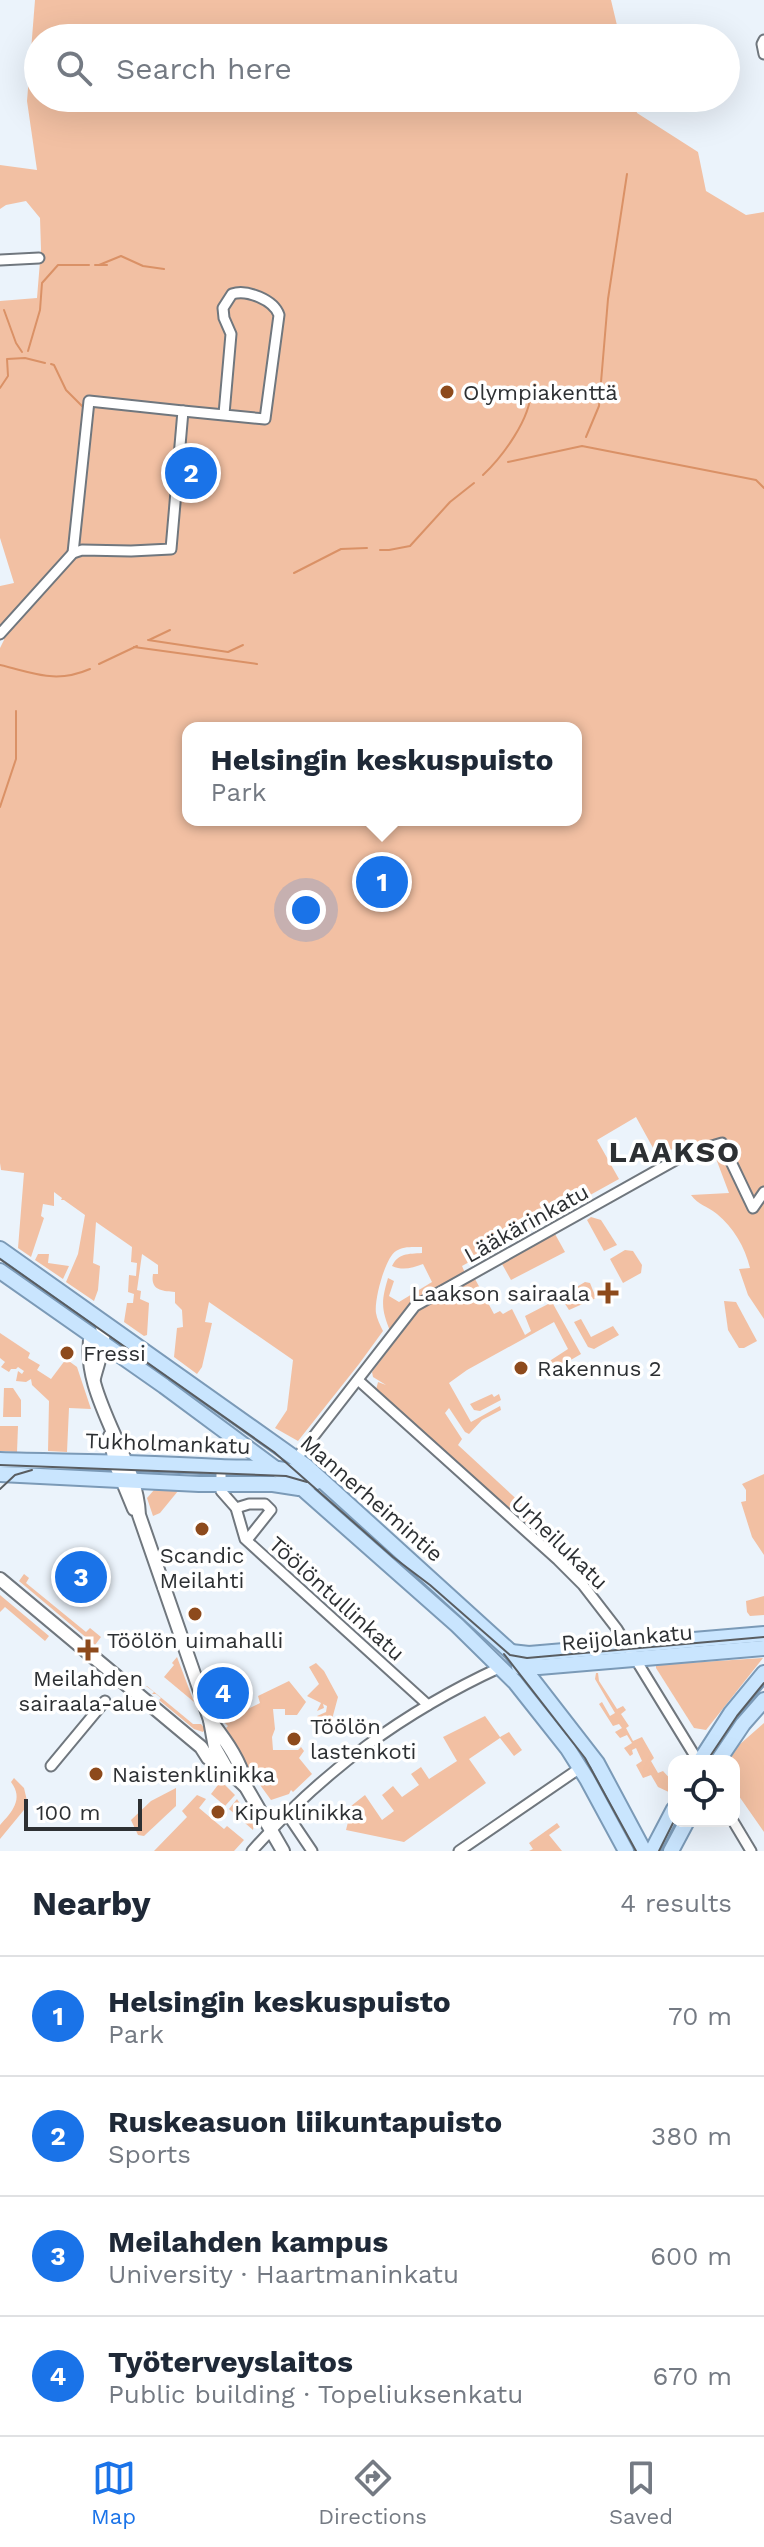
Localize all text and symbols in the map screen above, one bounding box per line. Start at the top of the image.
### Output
search box [24,24,740,112]
icon: search [52,46,96,90]
text: Search here [116,51,292,86]
place label: Olympiakenttä [463,380,618,405]
marker: Olympiakenttä [438,383,456,401]
pin: 2 [165,443,217,503]
popup [182,722,582,826]
text: Helsingin keskuspuisto [211,742,553,777]
text: Park [211,777,267,807]
pin: 1 [356,852,408,912]
your location [286,890,326,930]
district label: LAAKSO [609,1134,741,1169]
street label: Lääkärinkatu [460,1179,593,1268]
place label: Laakson sairaala [411,1281,590,1306]
marker: Laakson sairaala [597,1282,619,1304]
place label: Fressi [83,1341,146,1366]
marker: Fressi [58,1344,76,1362]
place label: Rakennus 2 [537,1356,662,1381]
marker: Rakennus 2 [512,1359,530,1377]
street label: Tukholmankatu [85,1428,251,1459]
street label: Mannerheimintie [295,1430,448,1567]
street label: Urheilukatu [506,1490,613,1594]
marker: Scandic Meilahti [193,1520,211,1538]
street label: Töölöntullinkatu [264,1531,409,1666]
place label: Scandic Meilahti [160,1543,244,1593]
pin: 3 [55,1547,107,1607]
marker: Töölön uimahalli [186,1605,204,1623]
street label: Reijolankatu [560,1619,694,1656]
place label: Töölön uimahalli [107,1628,283,1653]
marker: Meilahden sairaala-alue [77,1639,99,1661]
pin: 4 [197,1663,249,1723]
place label: Meilahden sairaala-alue [19,1666,157,1716]
place label: Töölön lastenkoti [310,1714,416,1764]
marker: Töölön lastenkoti [285,1730,303,1748]
map controls [668,1755,740,1827]
button: locate [668,1755,740,1827]
place label: Naistenklinikka [112,1762,275,1787]
marker: Naistenklinikka [87,1765,105,1783]
scale bar [24,1795,142,1831]
text: 100 m [36,1800,100,1825]
place label: Kipuklinikka [234,1800,363,1825]
marker: Kipuklinikka [209,1803,227,1821]
text: Nearby [32,1883,151,1923]
text: 4 results [620,1888,732,1918]
text: Helsingin keskuspuisto [108,1984,451,2019]
text: 1 [52,2001,64,2031]
text: 70 m [668,2001,732,2031]
text: Park [108,2019,164,2049]
text: Ruskeasuon liikuntapuisto [108,2104,502,2139]
text: 2 [50,2121,66,2151]
text: 380 m [651,2121,732,2151]
text: Sports [108,2139,191,2169]
text: Meilahden kampus [108,2224,388,2259]
text: 3 [50,2241,66,2271]
text: 600 m [650,2241,732,2271]
text: University · Haartmaninkatu [108,2259,459,2289]
text: Työterveyslaitos [108,2344,353,2379]
text: 4 [50,2361,66,2391]
text: 670 m [653,2361,732,2391]
text: Public building · Topeliuksenkatu [108,2379,523,2409]
tab: Map [91,2456,136,2529]
tab: Directions [318,2456,427,2529]
tab: Saved [609,2456,673,2529]

